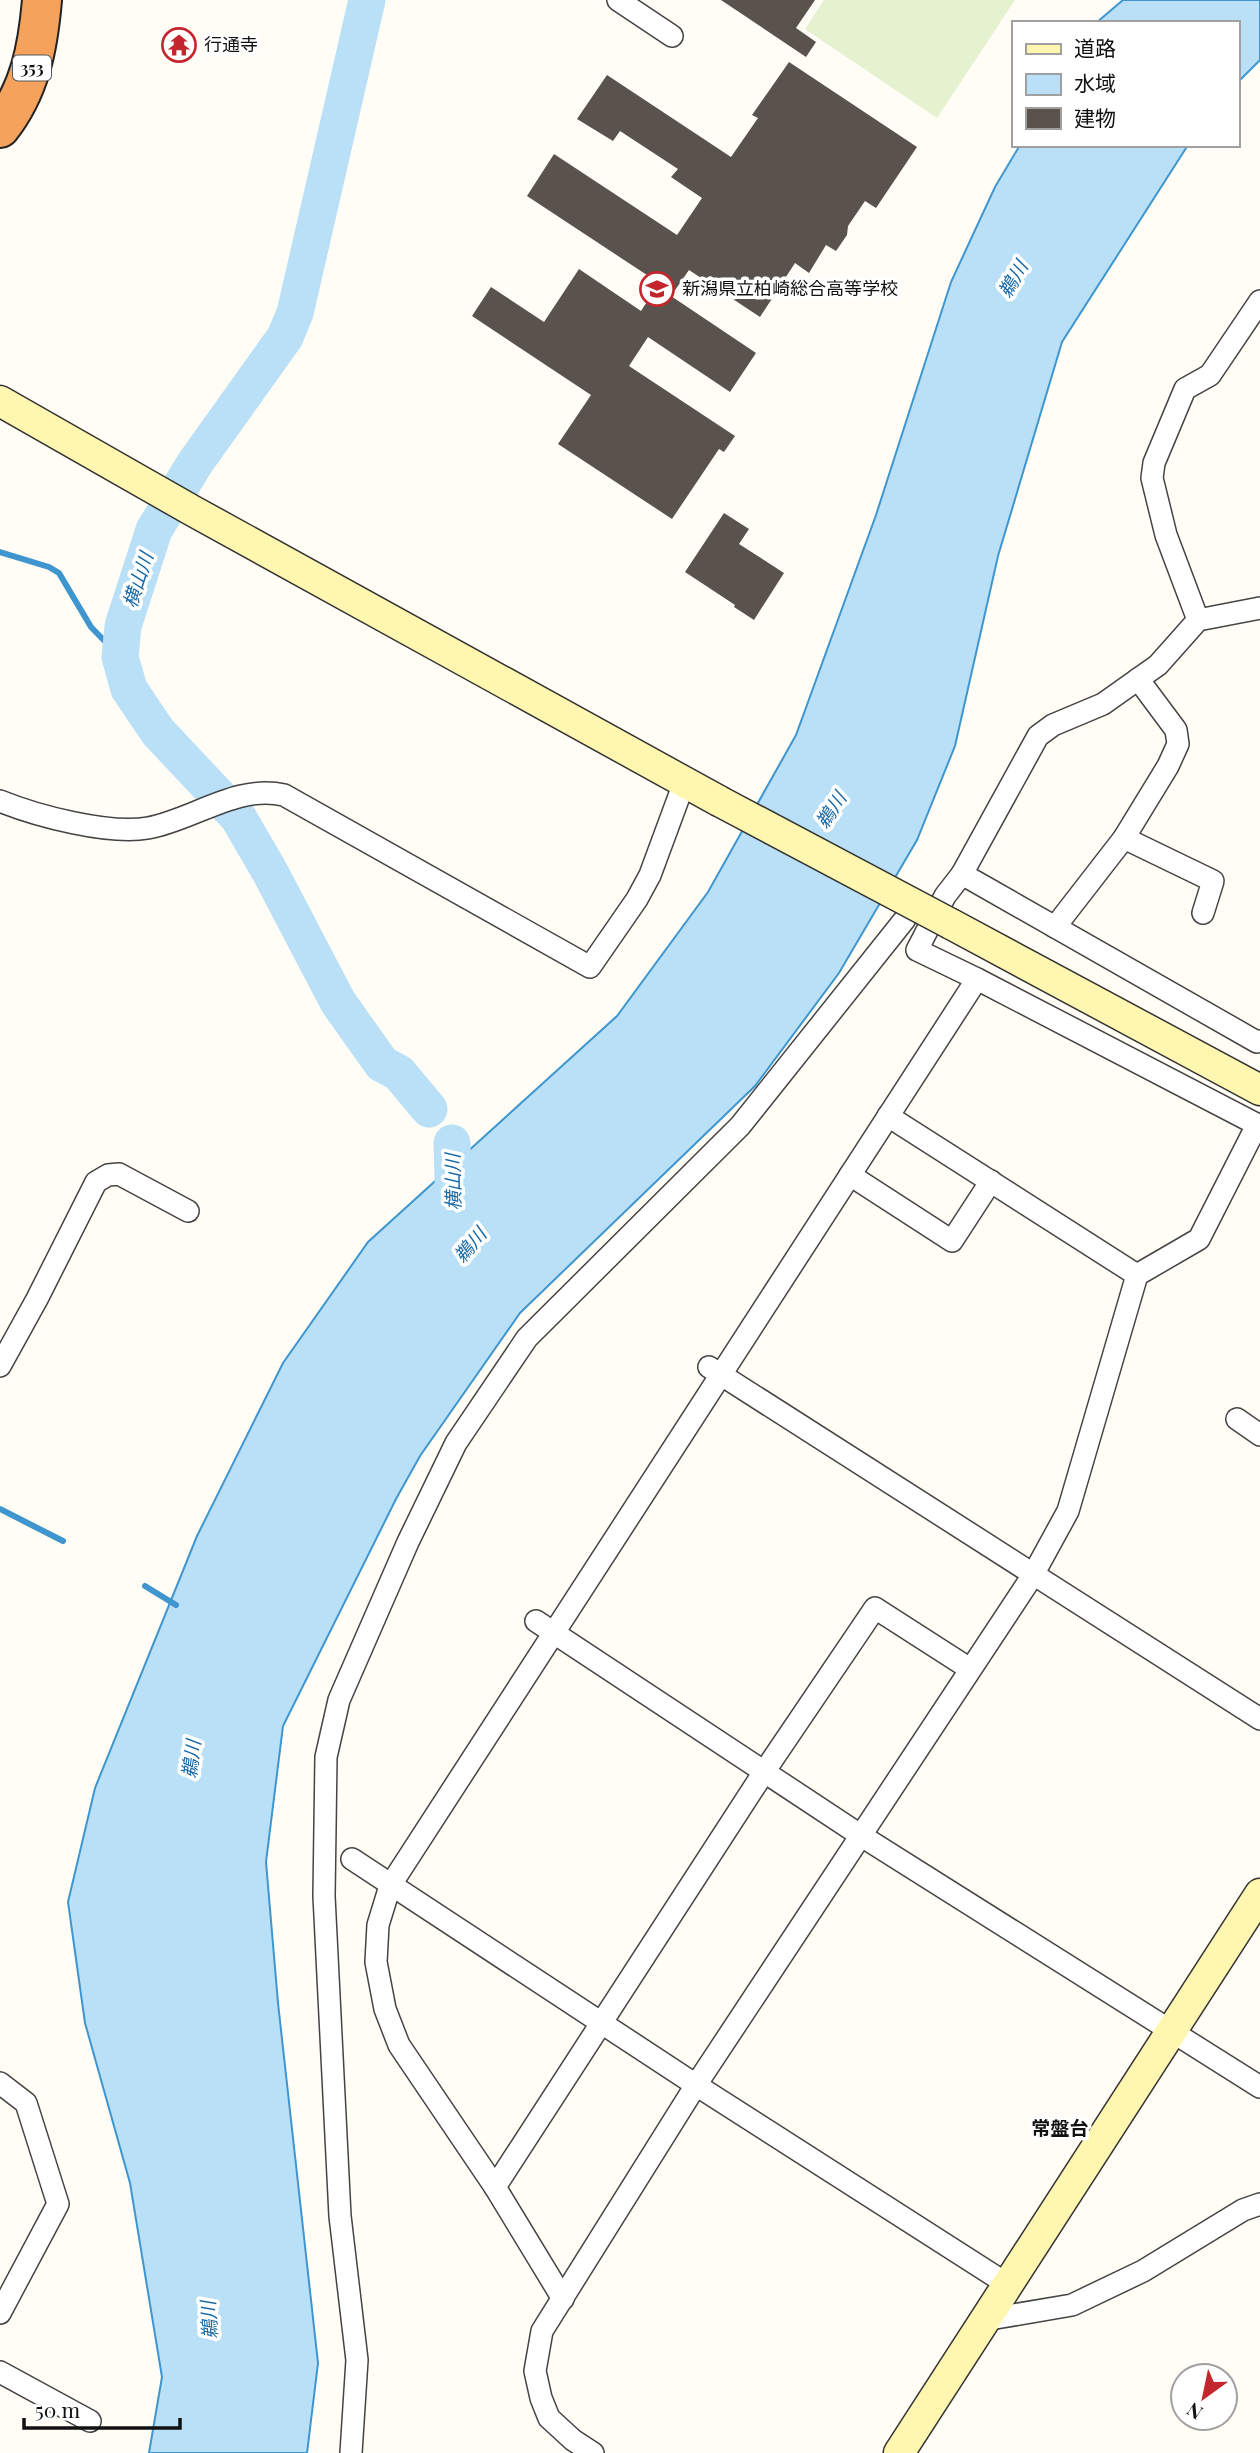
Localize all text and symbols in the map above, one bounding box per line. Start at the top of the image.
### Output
legend [1012,21,1239,147]
temple icon: 行通寺 [160,26,198,64]
place label: 行通寺 [204,32,258,56]
text: 道路 [1074,33,1116,61]
road number: 353 [13,55,51,80]
text: 水域 [1074,68,1116,96]
text: 建物 [1074,103,1116,131]
water label: 鵜川 [991,254,1034,301]
school or university icon: 新潟県立柏崎総合高等学校 [638,270,676,308]
place label: 新潟県立柏崎総合高等学校 [682,276,898,300]
water label: 横山川 [116,547,159,611]
water label: 鵜川 [809,785,852,832]
water label: 横山川 [438,1151,465,1211]
water label: 鵜川 [447,1220,493,1267]
water label: 鵜川 [175,1736,205,1779]
district label: 常盤台 [1031,2114,1089,2140]
water label: 鵜川 [194,2298,222,2340]
north arrow [1169,2362,1239,2432]
scale bar [24,2386,180,2430]
text: 50 m [35,2395,81,2423]
text: N [1181,2397,1207,2427]

